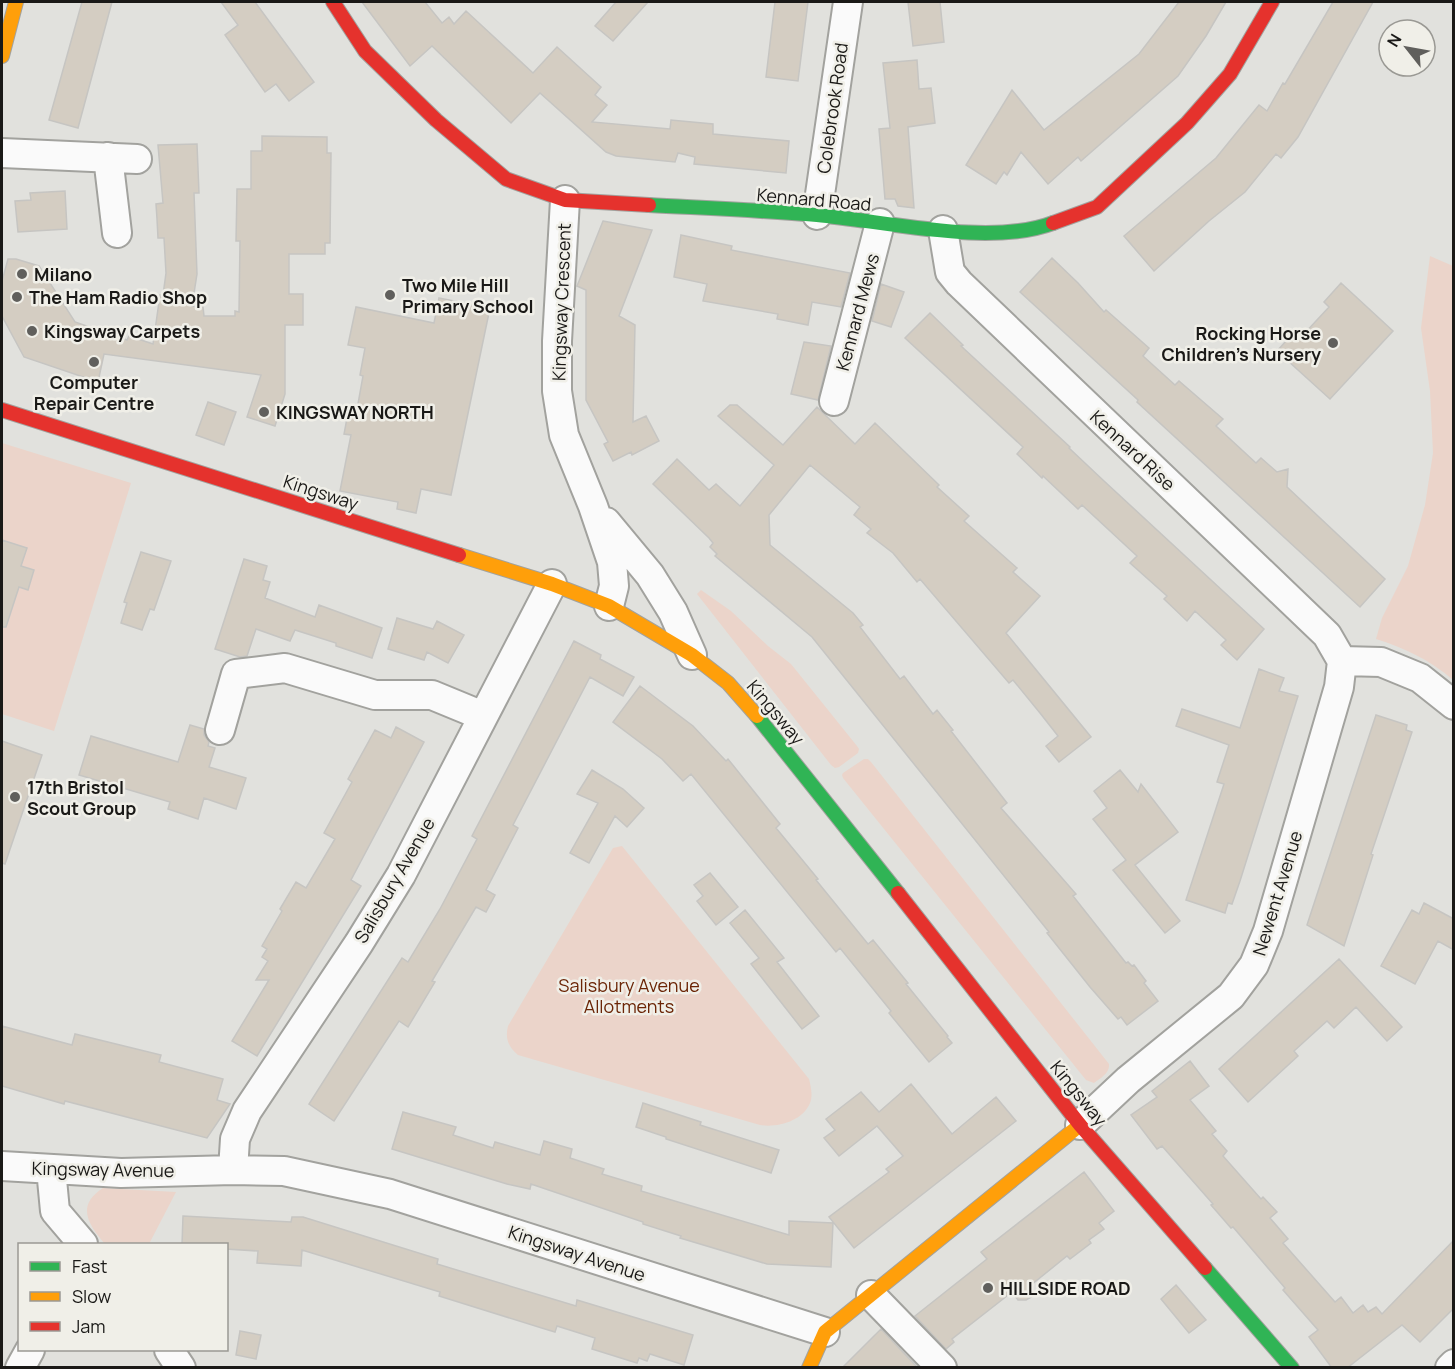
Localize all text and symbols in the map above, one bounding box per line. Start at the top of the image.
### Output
north arrow [1377,18,1437,78]
text: N [1382,30,1407,51]
street label: Colebrook Road [811,41,853,175]
street label: Kennard Road [756,182,872,216]
street label: Kingsway Crescent [546,223,576,381]
street label: Kennard Mews [830,251,884,373]
place label: Milano [34,262,92,286]
marker: Milano [15,267,29,281]
place label: Two Mile Hill Primary School [402,273,534,318]
place label: The Ham Radio Shop [29,285,207,309]
marker: Two Mile Hill Primary School [383,288,397,302]
marker: The Ham Radio Shop [10,290,24,304]
place label: Kingsway Carpets [44,319,200,343]
place label: Rocking Horse Children's Nursery [1162,321,1321,366]
marker: Kingsway Carpets [25,324,39,338]
marker: Rocking Horse Children's Nursery [1326,336,1340,350]
marker: Computer Repair Centre [87,355,101,369]
place label: Computer Repair Centre [34,370,154,415]
place label: KINGSWAY NORTH [276,400,434,424]
street label: Kennard Rise [1085,404,1181,496]
marker: KINGSWAY NORTH [257,405,271,419]
street label: Kingsway [280,469,362,516]
street label: Kingsway [742,675,810,750]
place label: 17th Bristol Scout Group [27,775,136,820]
marker: 17th Bristol Scout Group [8,790,22,804]
street label: Salisbury Avenue [348,813,440,947]
street label: Newent Avenue [1247,828,1307,958]
park label: Salisbury Avenue Allotments [558,973,700,1018]
street label: Kingsway [1045,1055,1113,1131]
street label: Kingsway Avenue [31,1156,175,1182]
street label: Kingsway Avenue [505,1220,649,1286]
legend [18,1243,228,1351]
text: Fast [72,1254,107,1278]
place label: HILLSIDE ROAD [1000,1276,1131,1300]
marker: HILLSIDE ROAD [981,1281,995,1295]
text: Slow [72,1284,112,1308]
text: Jam [72,1314,106,1338]

